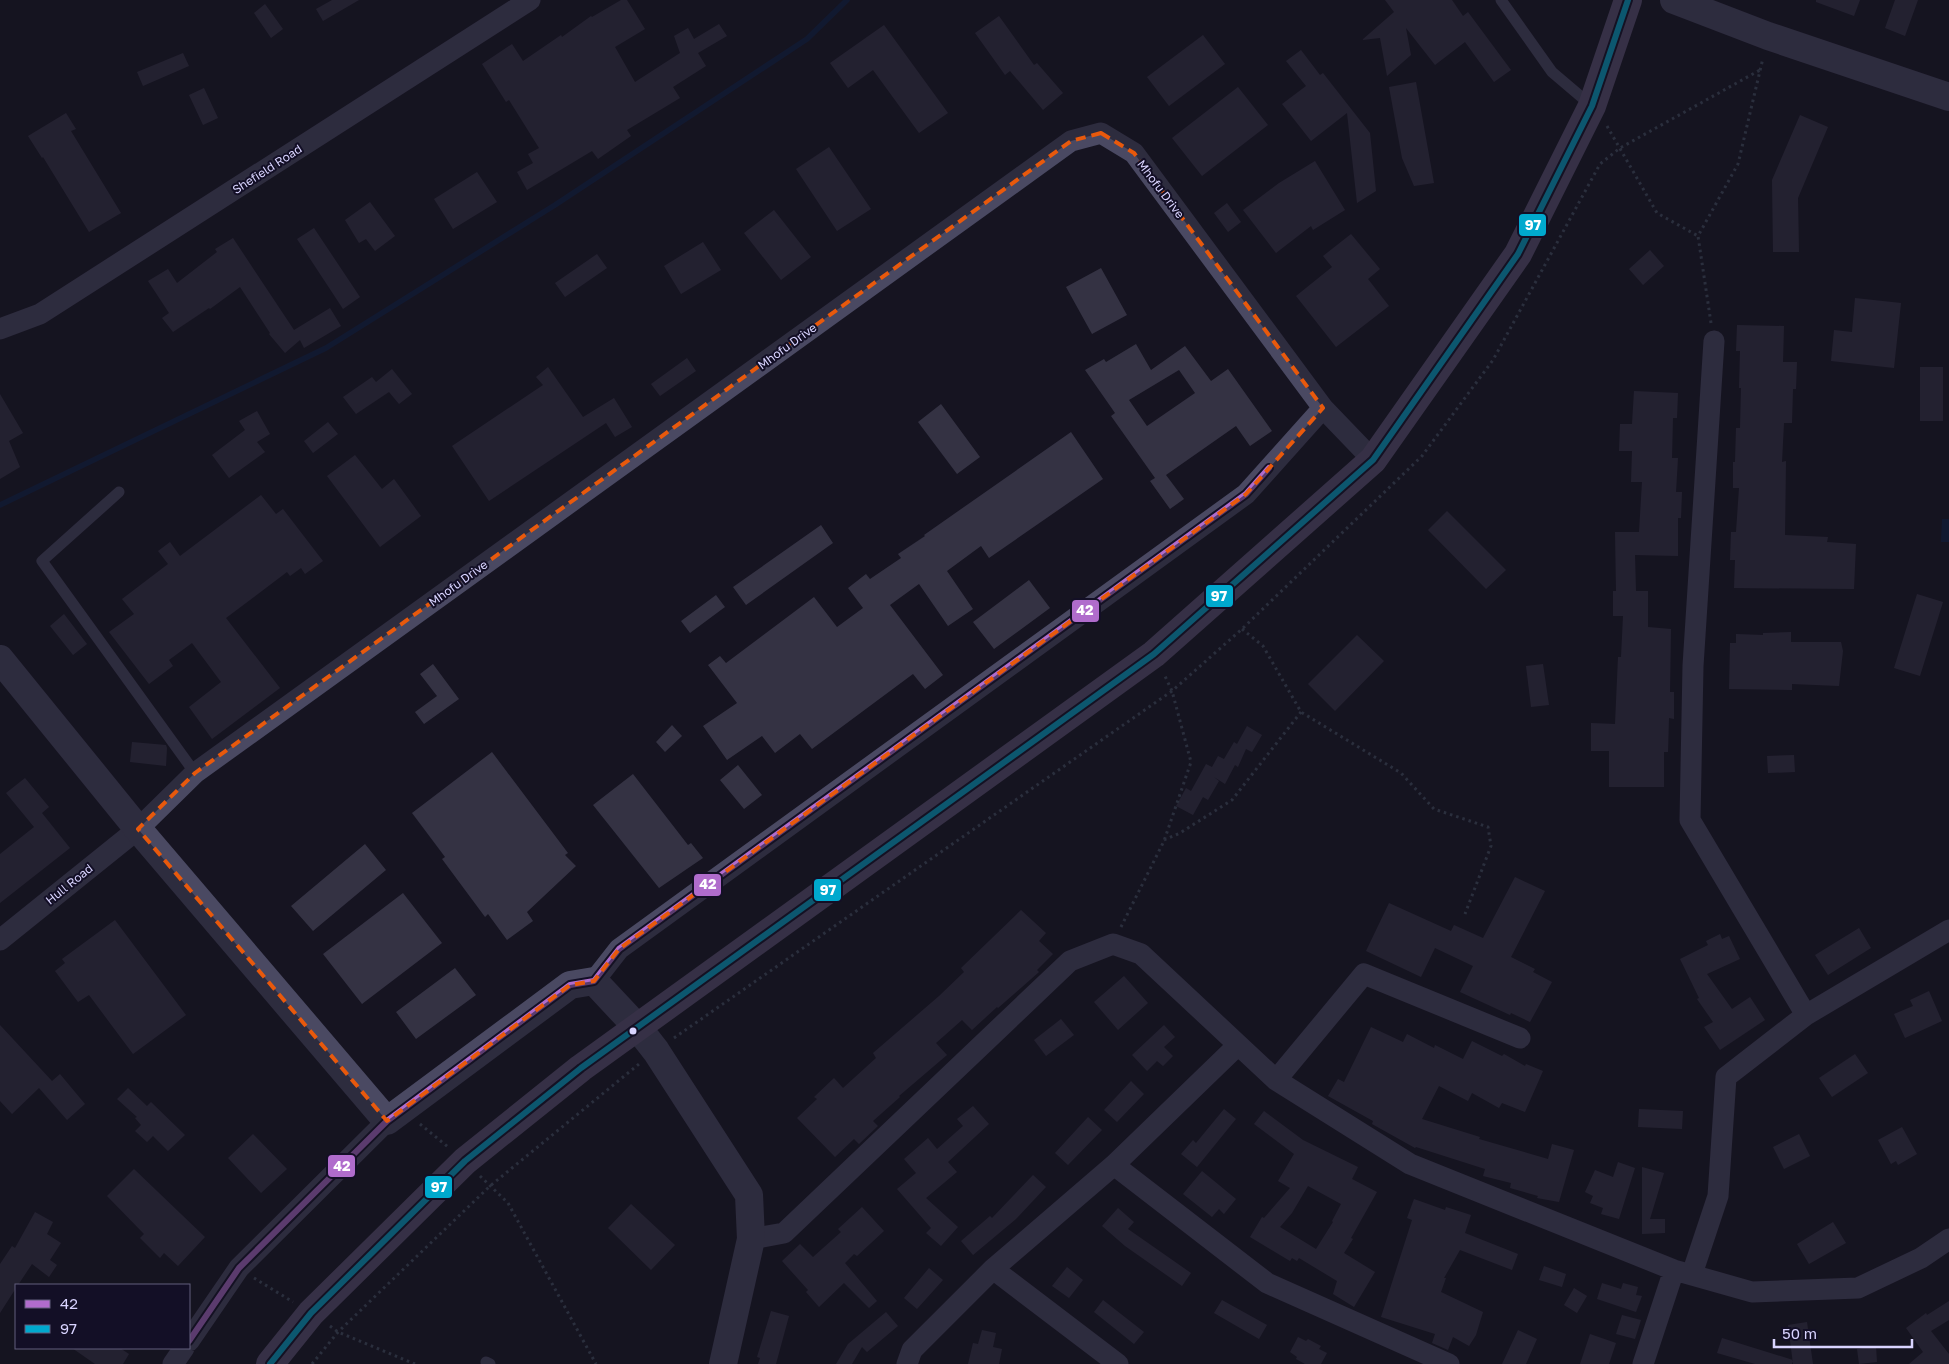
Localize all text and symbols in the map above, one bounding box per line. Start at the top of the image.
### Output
street label: Shefield Road [229,141,305,197]
street label: Mhofu Drive [1134,157,1188,221]
line badge: 97 [1518,213,1547,237]
text: 97 [1525,216,1542,233]
street label: Mhofu Drive [755,320,819,372]
street label: Mhofu Drive [426,557,490,609]
line badge: 97 [1205,584,1234,608]
text: 97 [1211,587,1228,604]
line badge: 42 [1071,599,1100,623]
text: 42 [1076,601,1094,618]
street label: Hull Road [42,860,96,908]
line badge: 42 [693,873,722,897]
text: 42 [699,875,717,892]
line badge: 97 [813,878,842,902]
text: 97 [820,881,837,898]
unlabelled marker [628,1026,638,1036]
line badge: 42 [327,1154,356,1178]
text: 42 [333,1157,351,1174]
line badge: 97 [424,1175,453,1199]
text: 97 [431,1178,448,1195]
legend [15,1284,190,1349]
text: 42 [60,1294,78,1312]
scale bar [1774,1316,1912,1348]
text: 97 [60,1319,77,1337]
text: 50 m [1782,1324,1817,1342]

